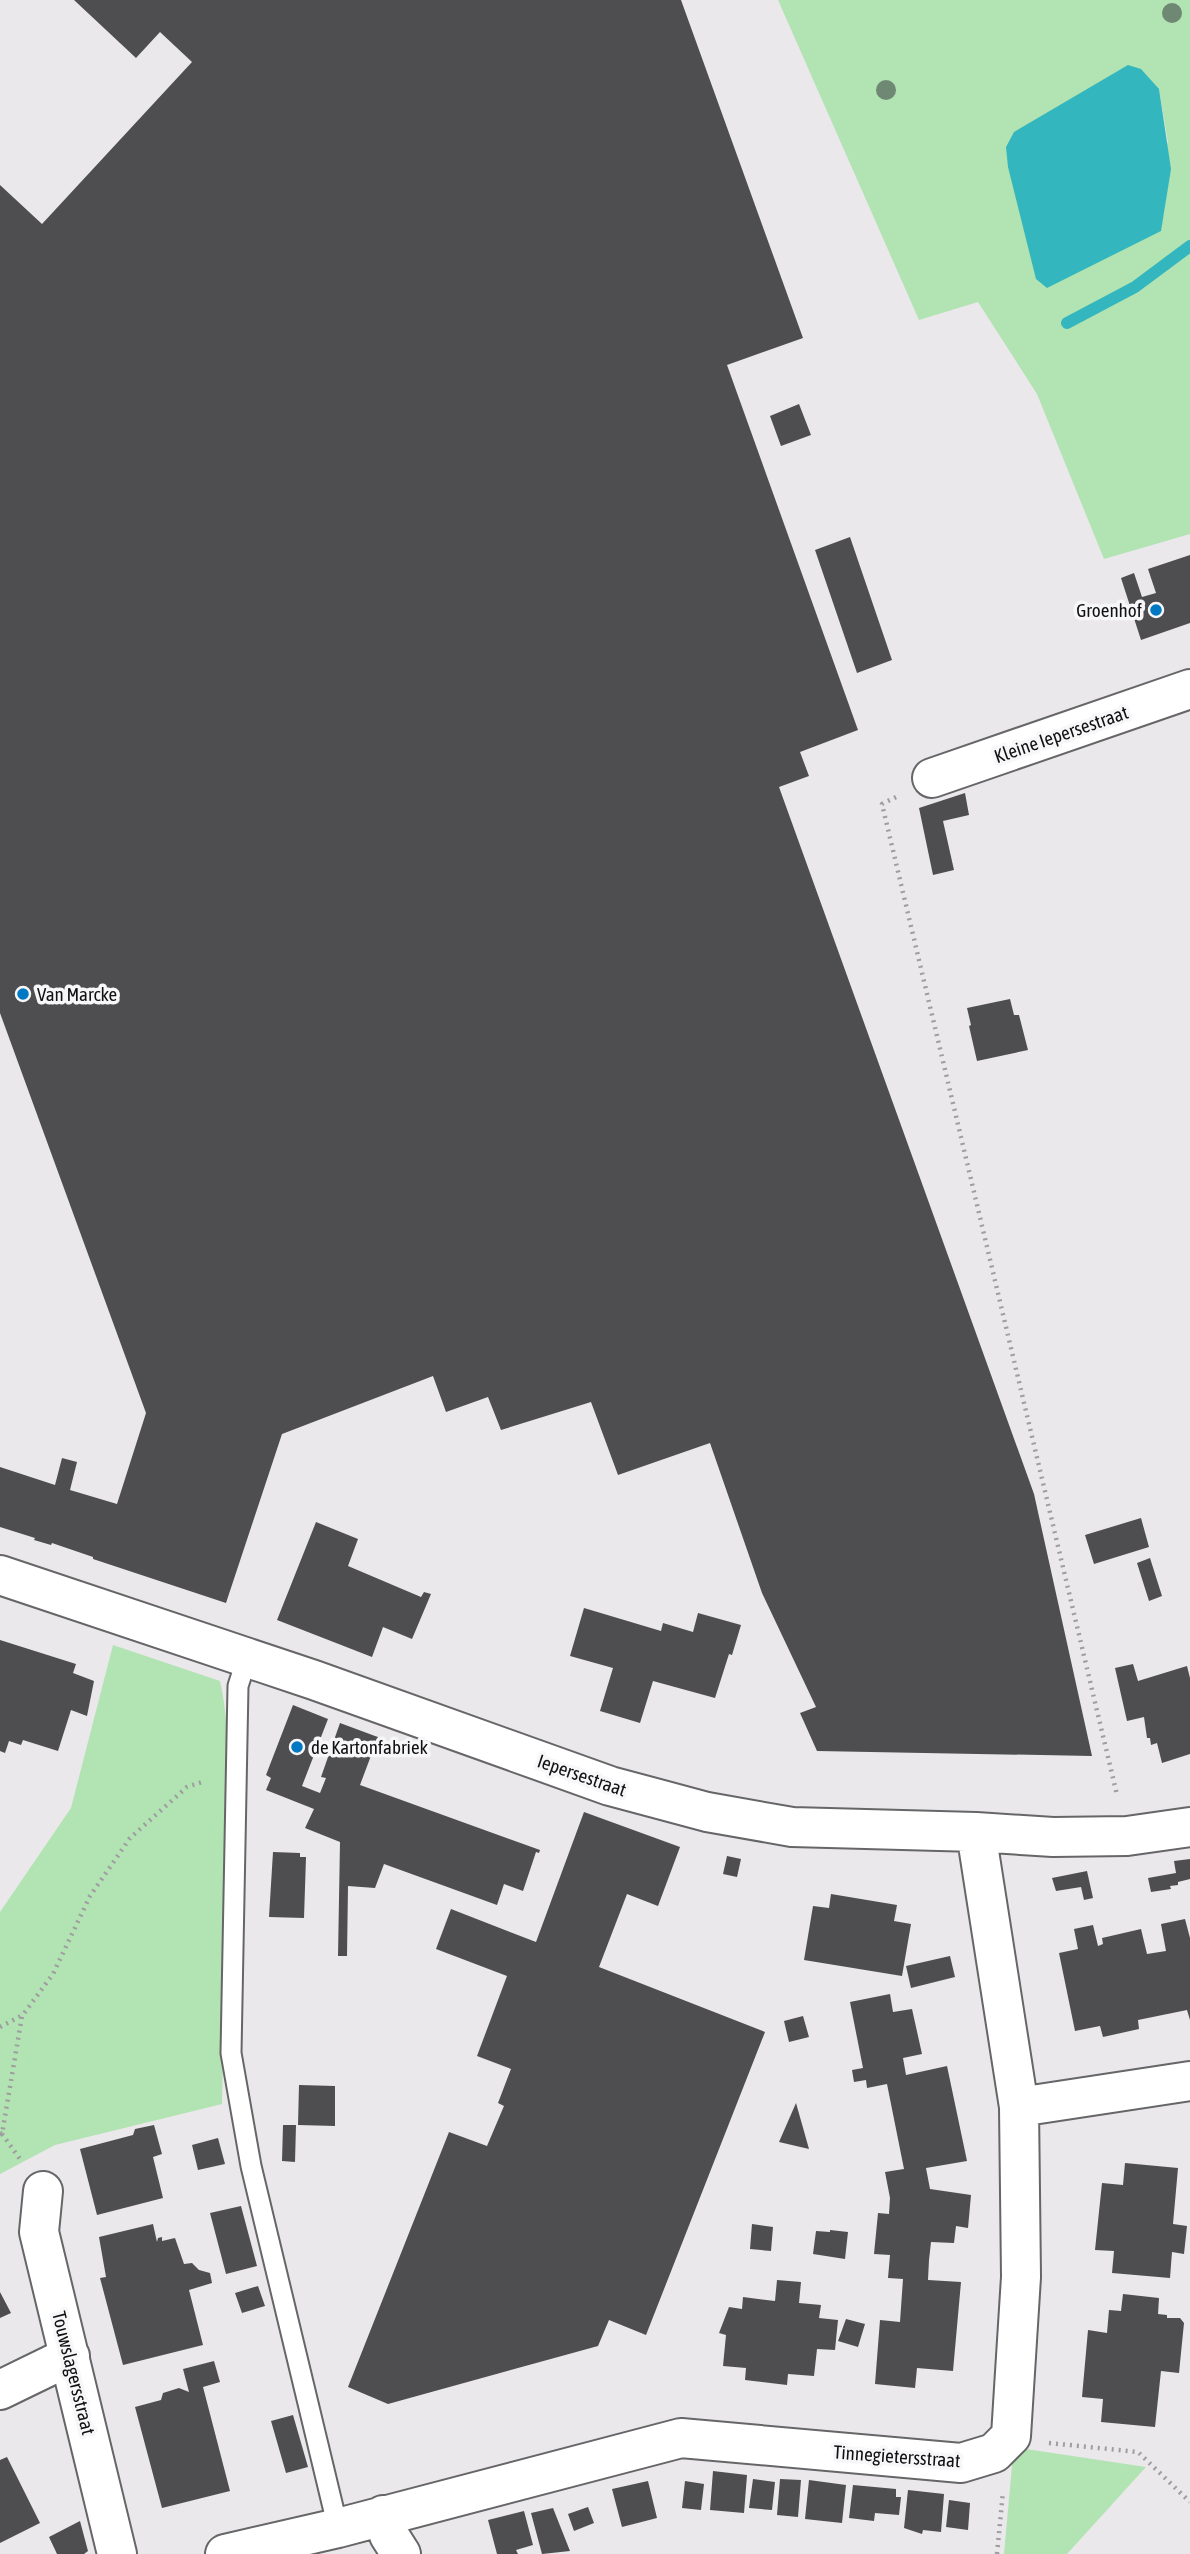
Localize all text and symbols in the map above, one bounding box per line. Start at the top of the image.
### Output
place label: Groenhof [1076,599,1142,621]
marker: Groenhof [1148,602,1164,618]
street label: Kleine Iepersestraat [991,701,1131,767]
place label: Van Marcke [37,983,117,1005]
marker: Van Marcke [15,986,31,1002]
place label: de Kartonfabriek [311,1736,429,1758]
marker: de Kartonfabriek [289,1739,305,1755]
street label: Iepersestraat [535,1750,629,1800]
street label: Touwslagersstraat [48,2309,100,2437]
street label: Tinnegietersstraat [833,2441,961,2471]

